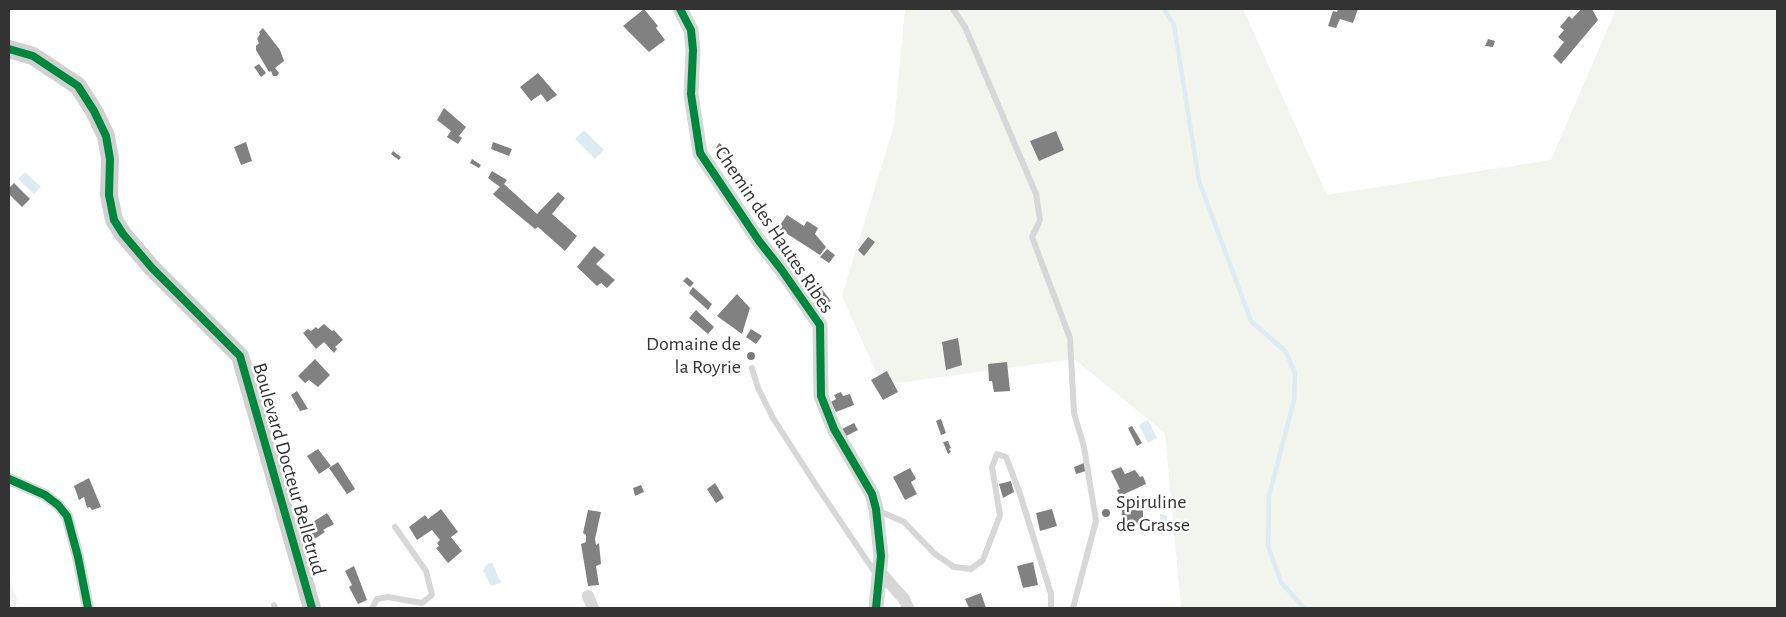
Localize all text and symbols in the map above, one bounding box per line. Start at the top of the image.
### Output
street label: Chemin des Hautes Ribes [709,142,839,318]
place label: Domaine de la Royrie [646,332,741,379]
marker: Domaine de la Royrie [745,350,757,362]
street label: Boulevard Docteur Belletrud [247,360,331,578]
place label: Spiruline de Grasse [1116,490,1190,537]
marker: Spiruline de Grasse [1100,507,1112,519]

